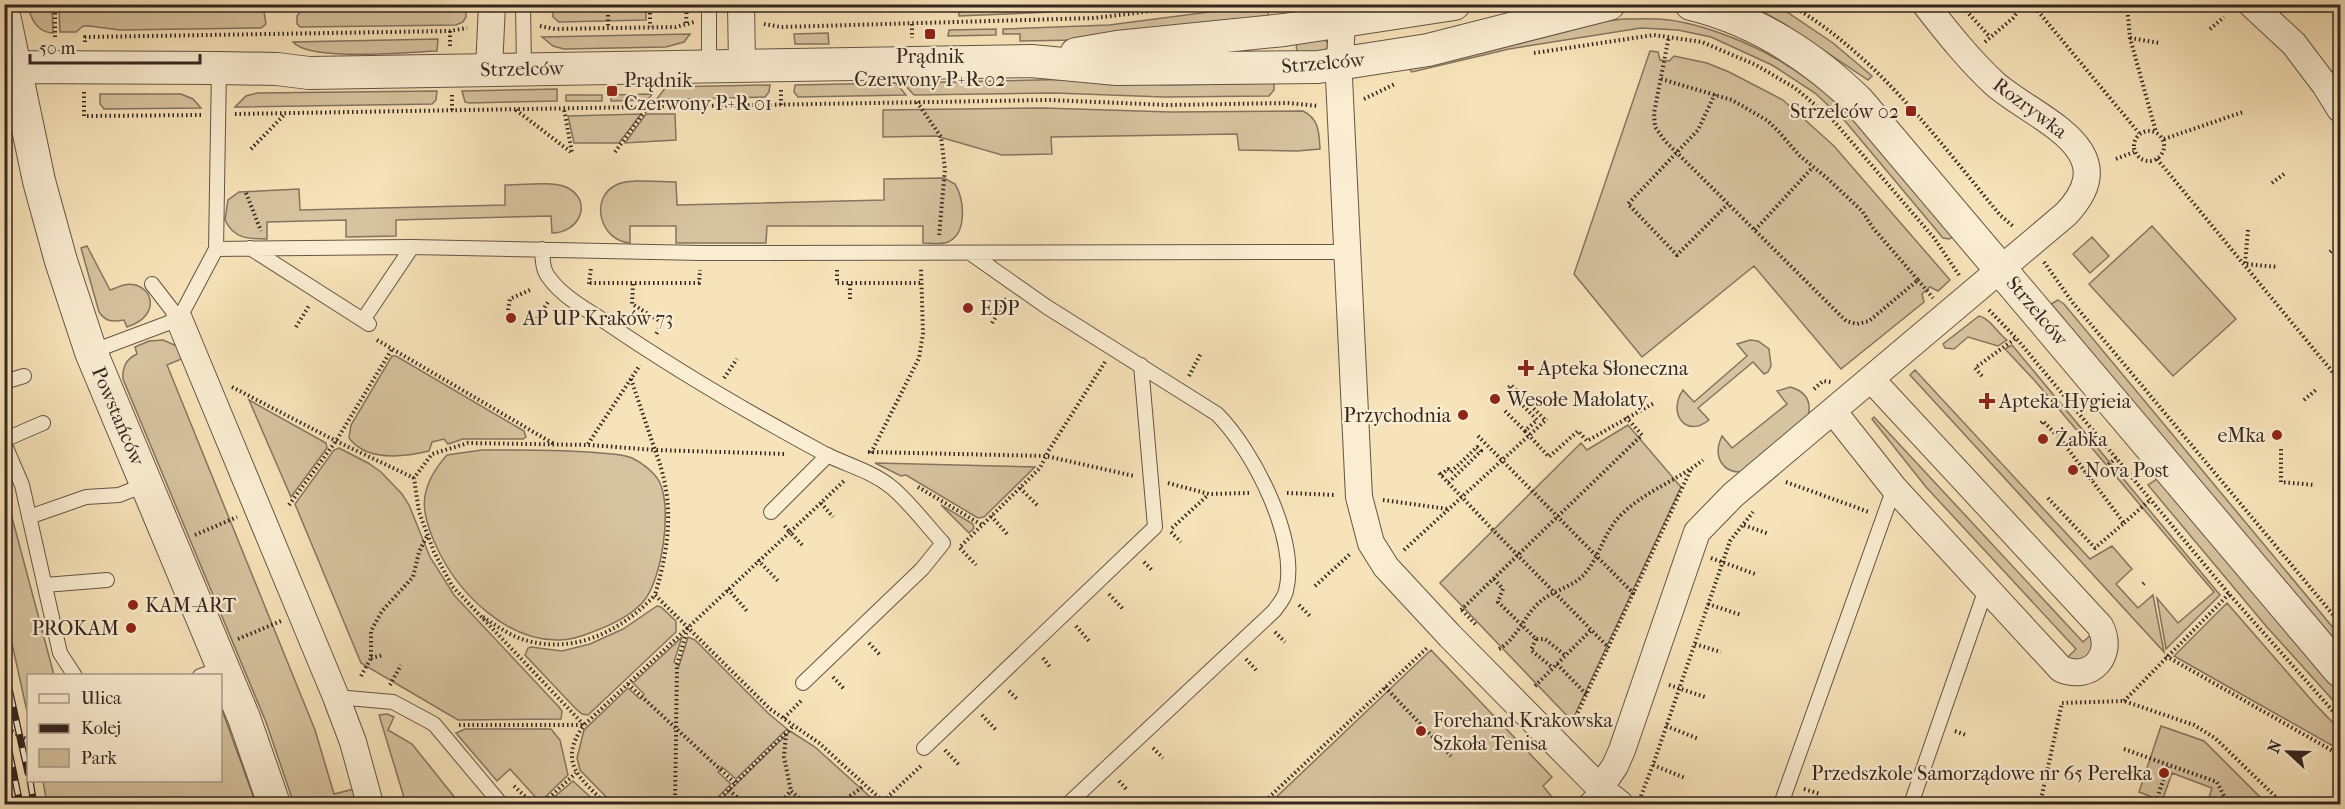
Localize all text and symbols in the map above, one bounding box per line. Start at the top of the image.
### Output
scale bar [30,27,200,65]
marker: Prądnik Czerwony P+R 02 [923,27,937,41]
text: 50 m [39,38,76,59]
place label: Prądnik Czerwony P+R 02 [854,45,1006,91]
street label: Strzelców [1280,48,1367,78]
street label: Strzelców [480,57,565,81]
place label: Prądnik Czerwony P+R 01 [624,69,772,115]
street label: Rozrywka [1989,73,2072,144]
marker: Prądnik Czerwony P+R 01 [605,84,619,98]
place label: Strzelców 02 [1790,100,1899,123]
marker: Strzelców 02 [1904,104,1918,118]
street label: Strzelców [2001,272,2073,351]
place label: EDP [980,297,1019,320]
marker: EDP [961,301,975,315]
place label: AP UP Kraków 73 [522,307,673,330]
marker: AP UP Kraków 73 [504,311,518,325]
place label: Apteka Słoneczna [1537,357,1689,380]
marker: Apteka Słoneczna [1519,361,1533,375]
street label: Powstańców [87,363,150,470]
place label: Wesołe Małolaty [1506,388,1649,411]
place label: Apteka Hygieia [1998,390,2132,413]
marker: Wesołe Małolaty [1488,392,1502,406]
marker: Apteka Hygieia [1980,394,1994,408]
place label: Przychodnia [1344,404,1452,427]
marker: Przychodnia [1456,408,1470,422]
place label: eMka [2217,424,2266,447]
place label: Żabka [2055,427,2108,451]
marker: eMka [2270,428,2284,442]
marker: Żabka [2036,432,2050,446]
place label: Nova Post [2085,459,2169,482]
marker: Nova Post [2066,463,2080,477]
place label: KAM-ART [145,594,237,617]
marker: KAM-ART [126,598,140,612]
place label: PROKAM [32,617,119,640]
marker: PROKAM [124,621,138,635]
legend [27,674,222,782]
text: Ulica [81,688,122,709]
place label: Forehand Krakowska Szkoła Tenisa [1433,709,1614,755]
text: Kolej [81,718,121,739]
north arrow [2258,722,2318,782]
marker: Forehand Krakowska Szkoła Tenisa [1414,724,1428,738]
text: N [2263,737,2286,756]
text: Park [81,748,118,769]
place label: Przedszkole Samorządowe nr 65 Perełka [1811,762,2153,785]
marker: Przedszkole Samorządowe nr 65 Perełka [2157,766,2171,780]

